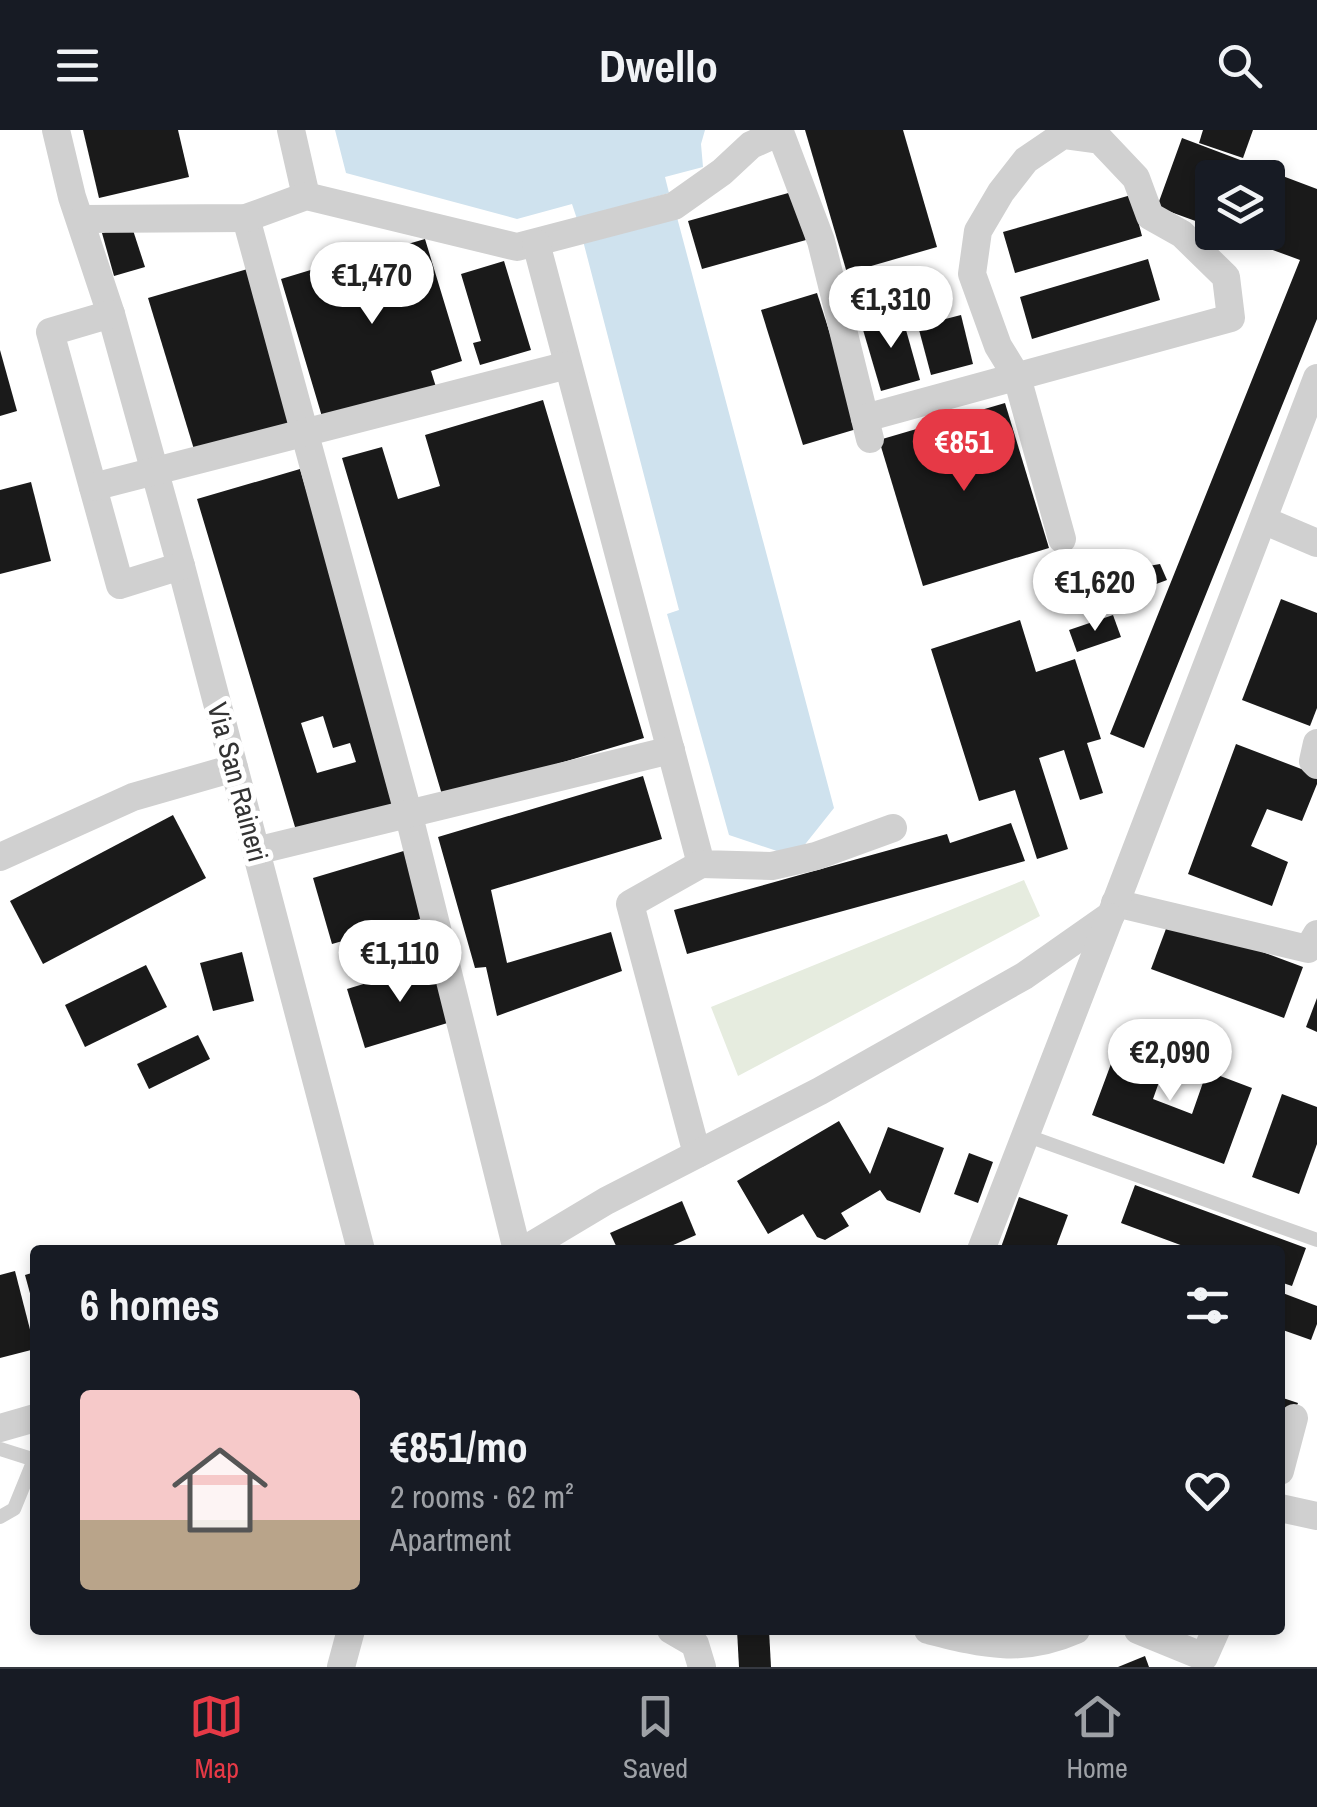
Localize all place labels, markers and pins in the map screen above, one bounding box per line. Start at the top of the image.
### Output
pin: €1,470 [291,242,453,327]
pin: €1,310 [810,266,972,351]
pin: €851 [905,409,1023,494]
pin: €1,620 [1014,549,1176,634]
pin: €1,110 [319,920,481,1005]
pin: €2,090 [1089,1019,1251,1104]

